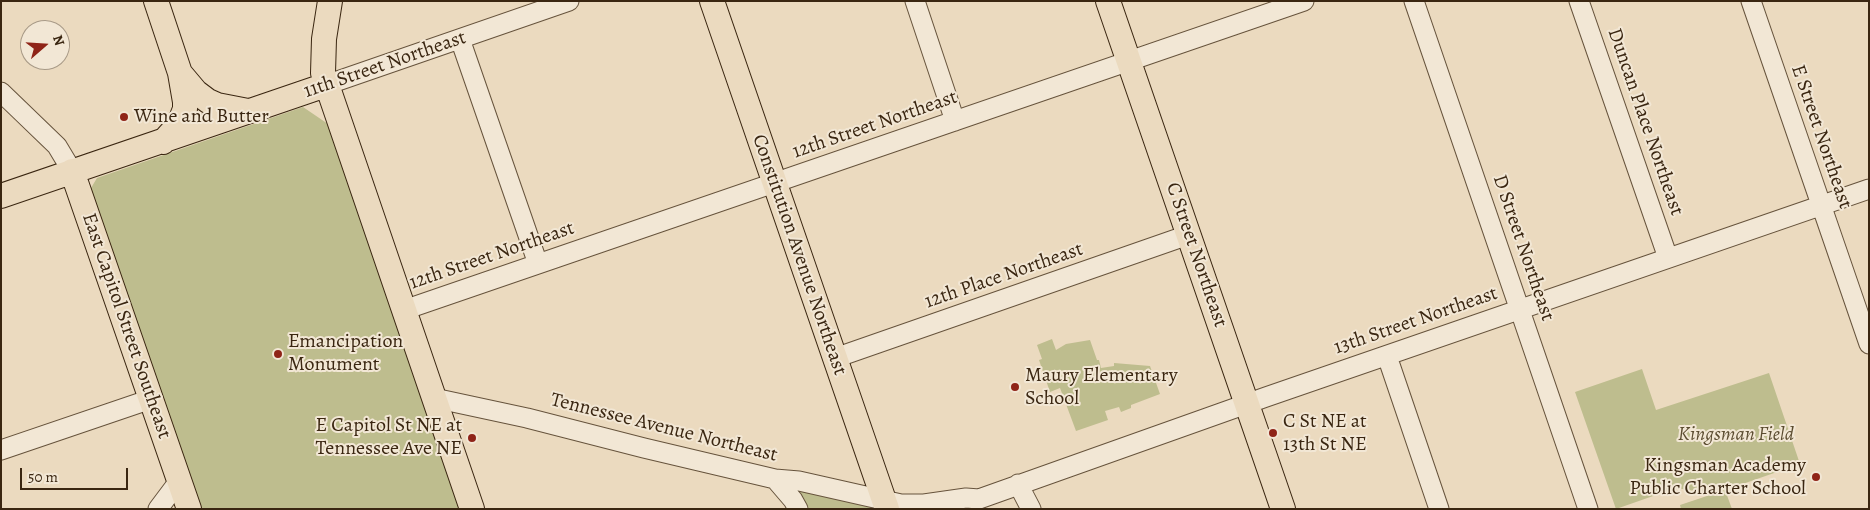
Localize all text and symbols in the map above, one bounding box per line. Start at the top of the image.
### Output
north arrow [20,20,70,70]
street label: Duncan Place Northeast [1602,25,1688,219]
street label: 11th Street Northeast [301,26,469,104]
text: N [48,32,69,48]
street label: E Street Northeast [1785,62,1857,212]
street label: 12th Street Northeast [790,86,960,164]
place label: Wine and Butter [134,105,269,129]
marker: Wine and Butter [118,111,130,123]
street label: Constitution Avenue Northeast [746,131,852,379]
street label: D Street Northeast [1487,172,1559,324]
street label: C Street Northeast [1160,180,1232,330]
street label: East Capitol Street Southeast [76,210,176,442]
street label: 12th Street Northeast [407,217,577,295]
street label: 12th Place Northeast [922,238,1086,314]
street label: 13th Street Northeast [1331,282,1501,360]
place label: Emancipation Monument [288,330,403,377]
marker: Emancipation Monument [272,348,284,360]
place label: Maury Elementary School [1025,364,1178,411]
marker: Maury Elementary School [1009,381,1021,393]
street label: Tennessee Avenue Northeast [548,388,780,468]
place label: C St NE at 13th St NE [1283,410,1367,457]
place label: E Capitol St NE at Tennessee Ave NE [316,414,462,461]
park label: Kingsman Field [1678,423,1794,447]
marker: C St NE at 13th St NE [1267,427,1279,439]
marker: E Capitol St NE at Tennessee Ave NE [466,432,478,444]
place label: Kingsman Academy Public Charter School [1630,454,1806,501]
scale bar [22,458,130,490]
text: 50 m [28,467,58,487]
marker: Kingsman Academy Public Charter School [1810,471,1822,483]

